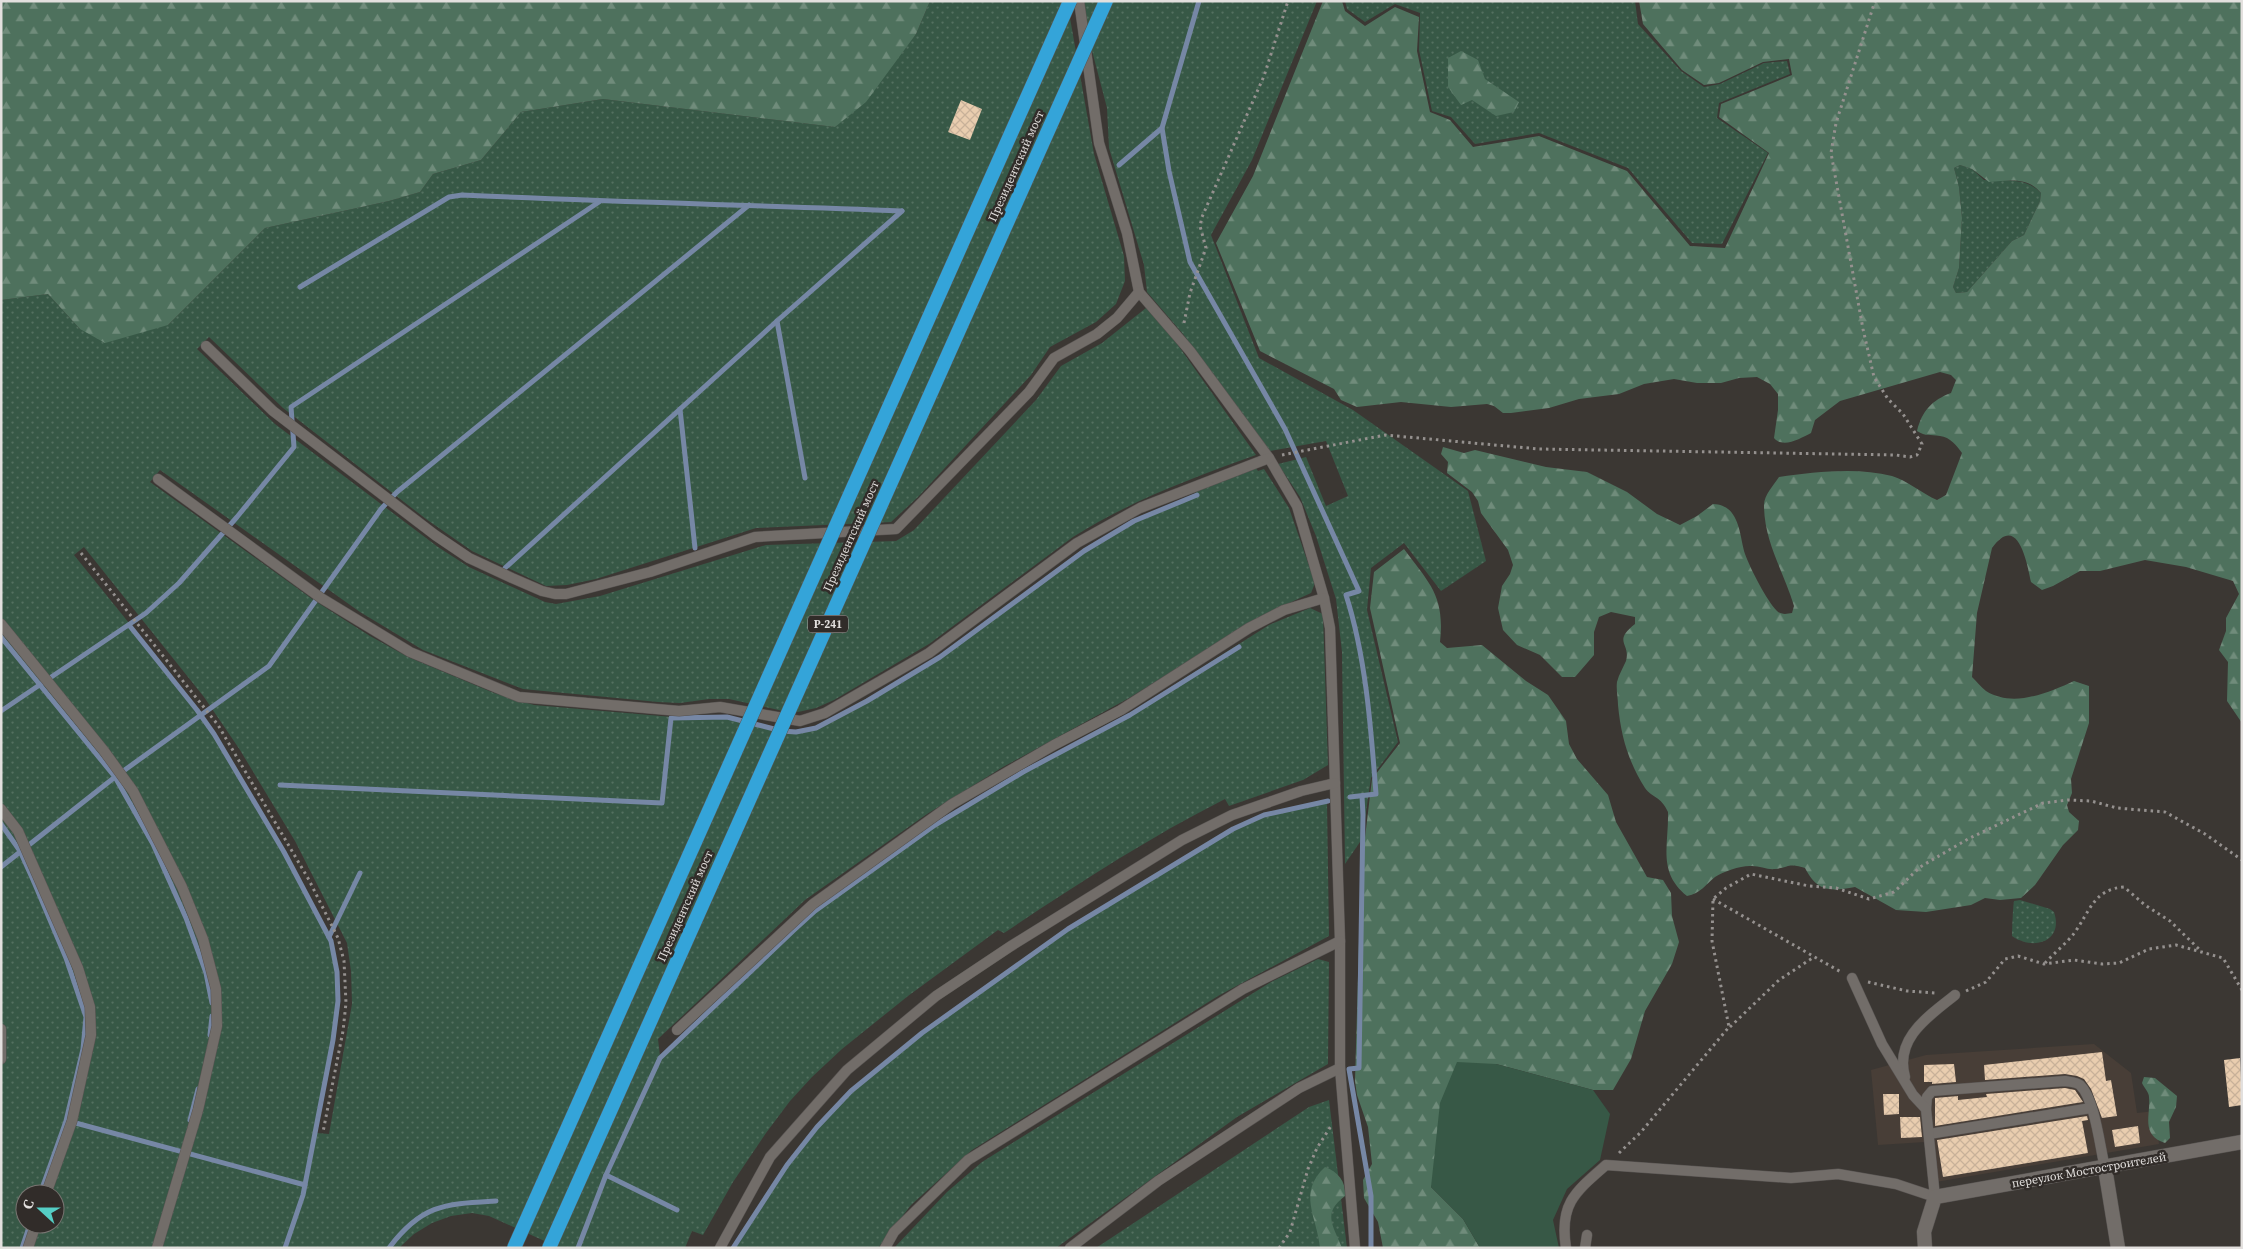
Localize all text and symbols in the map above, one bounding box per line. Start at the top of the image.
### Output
street label: Президентский мост [984,107,1048,224]
street label: Президентский мост [819,477,883,594]
road number: Р-241 [808,616,848,632]
street label: Президентский мост [653,847,717,964]
street label: переулок Мостостроителей [2010,1148,2168,1192]
north arrow [15,1184,65,1234]
text: С [17,1196,39,1212]

